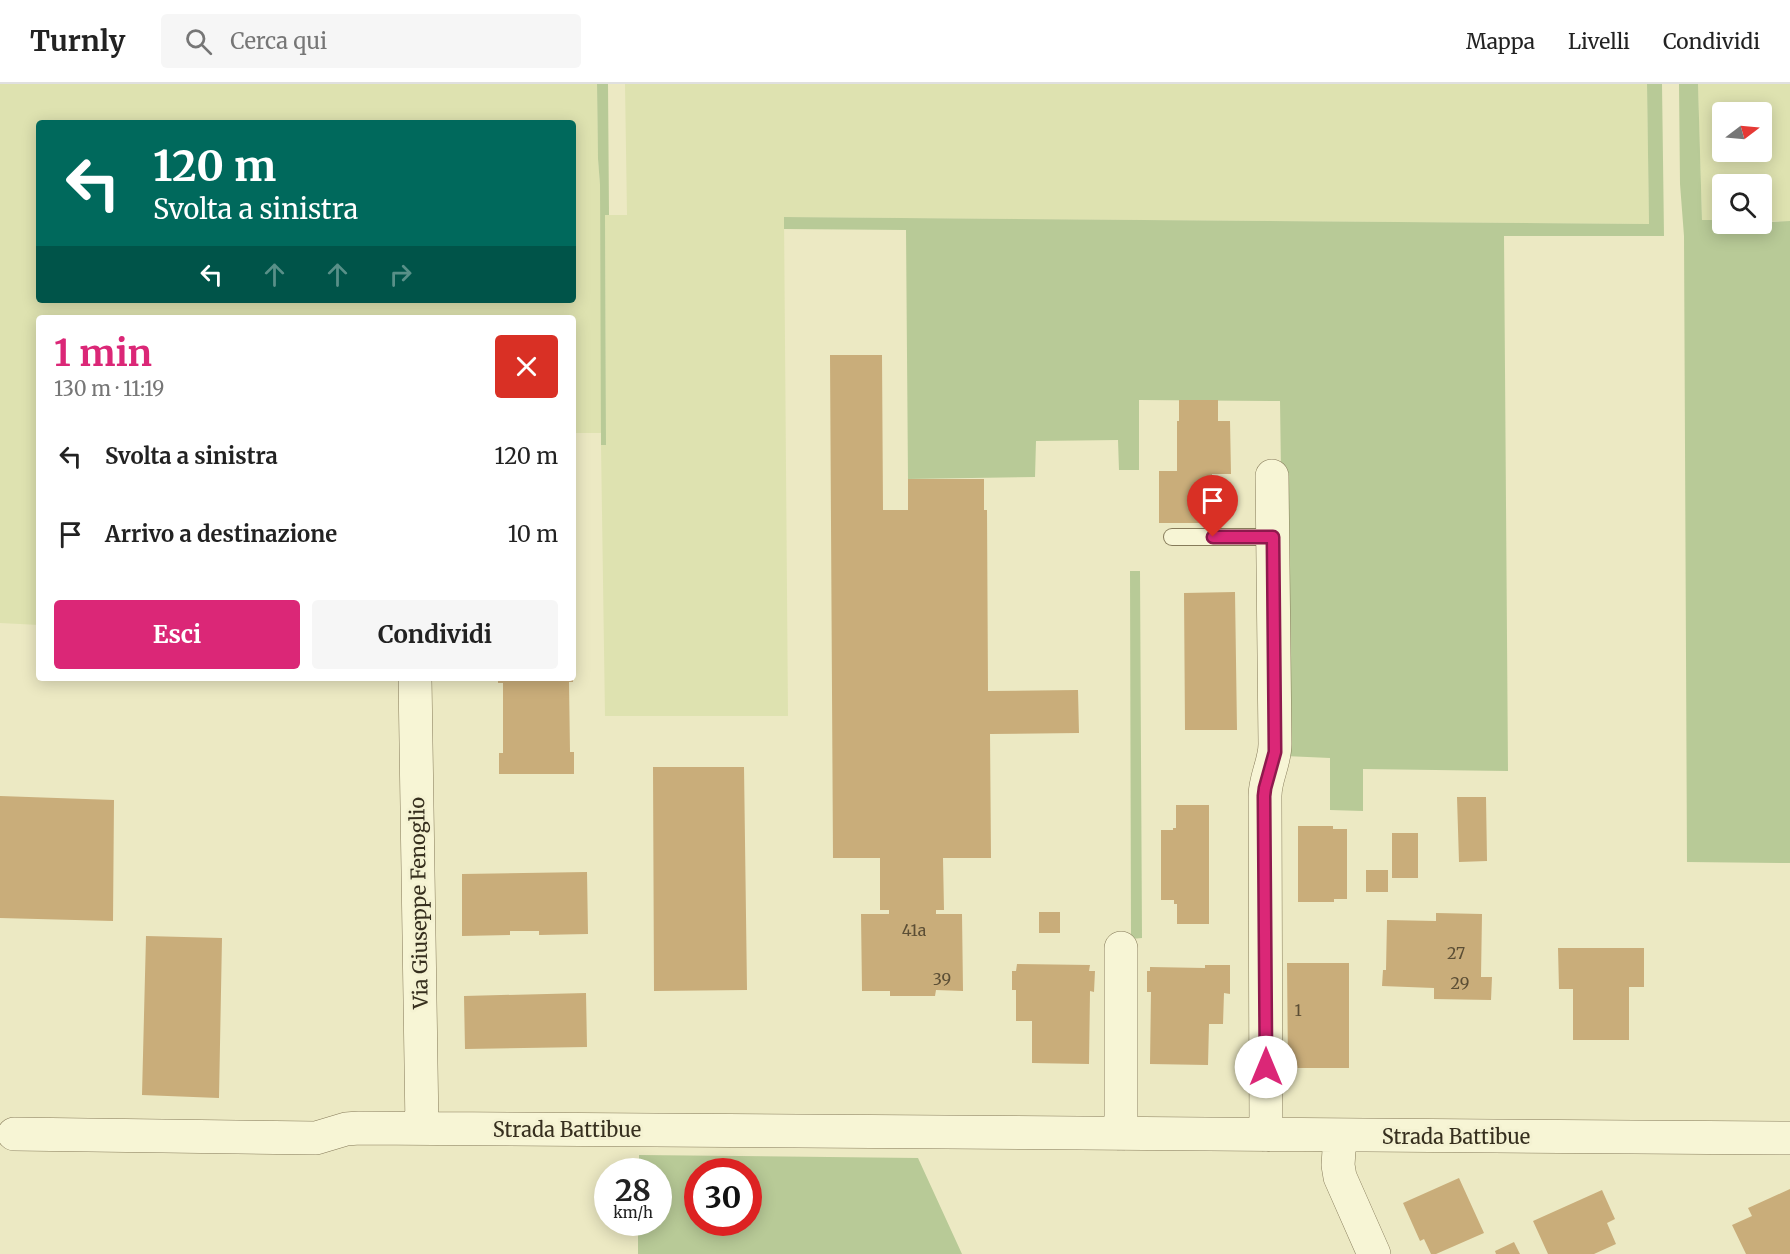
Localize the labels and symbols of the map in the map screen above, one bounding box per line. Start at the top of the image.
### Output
north arrow [1712,102,1772,162]
pin [1187,475,1238,537]
street label: Via Giuseppe Fenoglio [404,797,433,1010]
house number: 41a [902,920,927,940]
house number: 27 [1447,943,1465,963]
house number: 39 [933,969,951,989]
house number: 29 [1451,973,1469,993]
house number: 1 [1294,1000,1302,1020]
position arrow [1234,1035,1298,1099]
street label: Strada Battibue [493,1117,641,1142]
street label: Strada Battibue [1382,1124,1530,1149]
speed limit sign: 30 [684,1158,762,1236]

